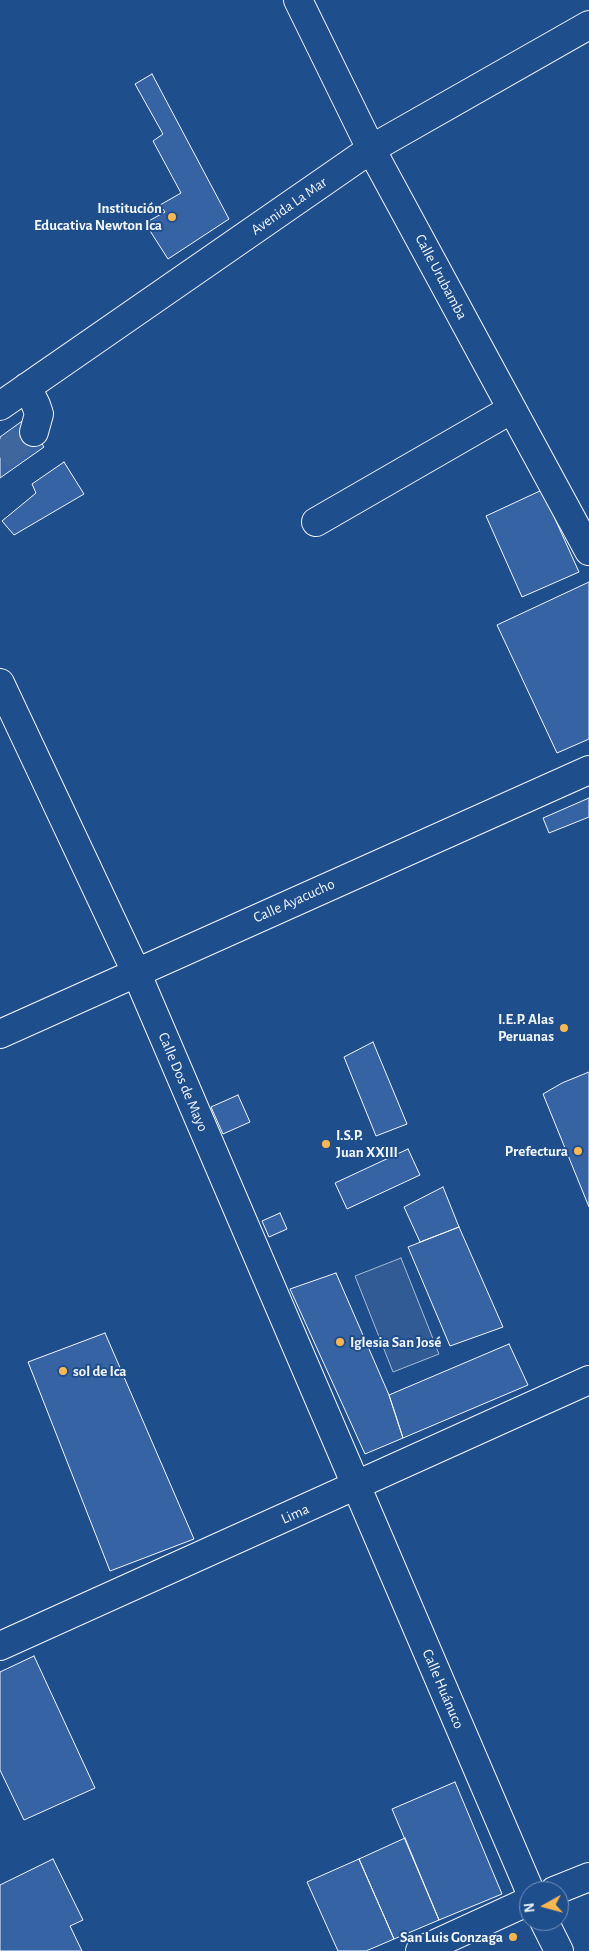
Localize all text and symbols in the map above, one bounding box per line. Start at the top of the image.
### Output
street label: Avenida La Mar [247,173,331,239]
place label: Institución Educativa Newton Ica [34,199,162,234]
marker: Institución Educativa Newton Ica [166,211,178,223]
street label: Calle Urubamba [411,231,471,323]
street label: Calle Ayacucho [250,875,338,927]
place label: I.E.P. Alas Peruanas [498,1010,554,1045]
marker: I.E.P. Alas Peruanas [558,1022,570,1034]
street label: Calle Dos de Mayo [154,1030,212,1134]
place label: I.S.P. Juan XXIII [336,1126,398,1161]
marker: I.S.P. Juan XXIII [320,1138,332,1150]
place label: Prefectura [505,1142,568,1160]
marker: Prefectura [572,1145,584,1157]
place label: Iglesia San José [350,1333,441,1351]
marker: Iglesia San José [334,1336,346,1348]
place label: sol de Ica [73,1362,127,1380]
marker: sol de Ica [57,1365,69,1377]
street label: Lima [278,1500,312,1528]
street label: Calle Huánuco [418,1647,468,1731]
north arrow [519,1881,569,1931]
text: N [523,1902,538,1913]
place label: San Luis Gonzaga [400,1928,503,1946]
marker: San Luis Gonzaga [507,1931,519,1943]

